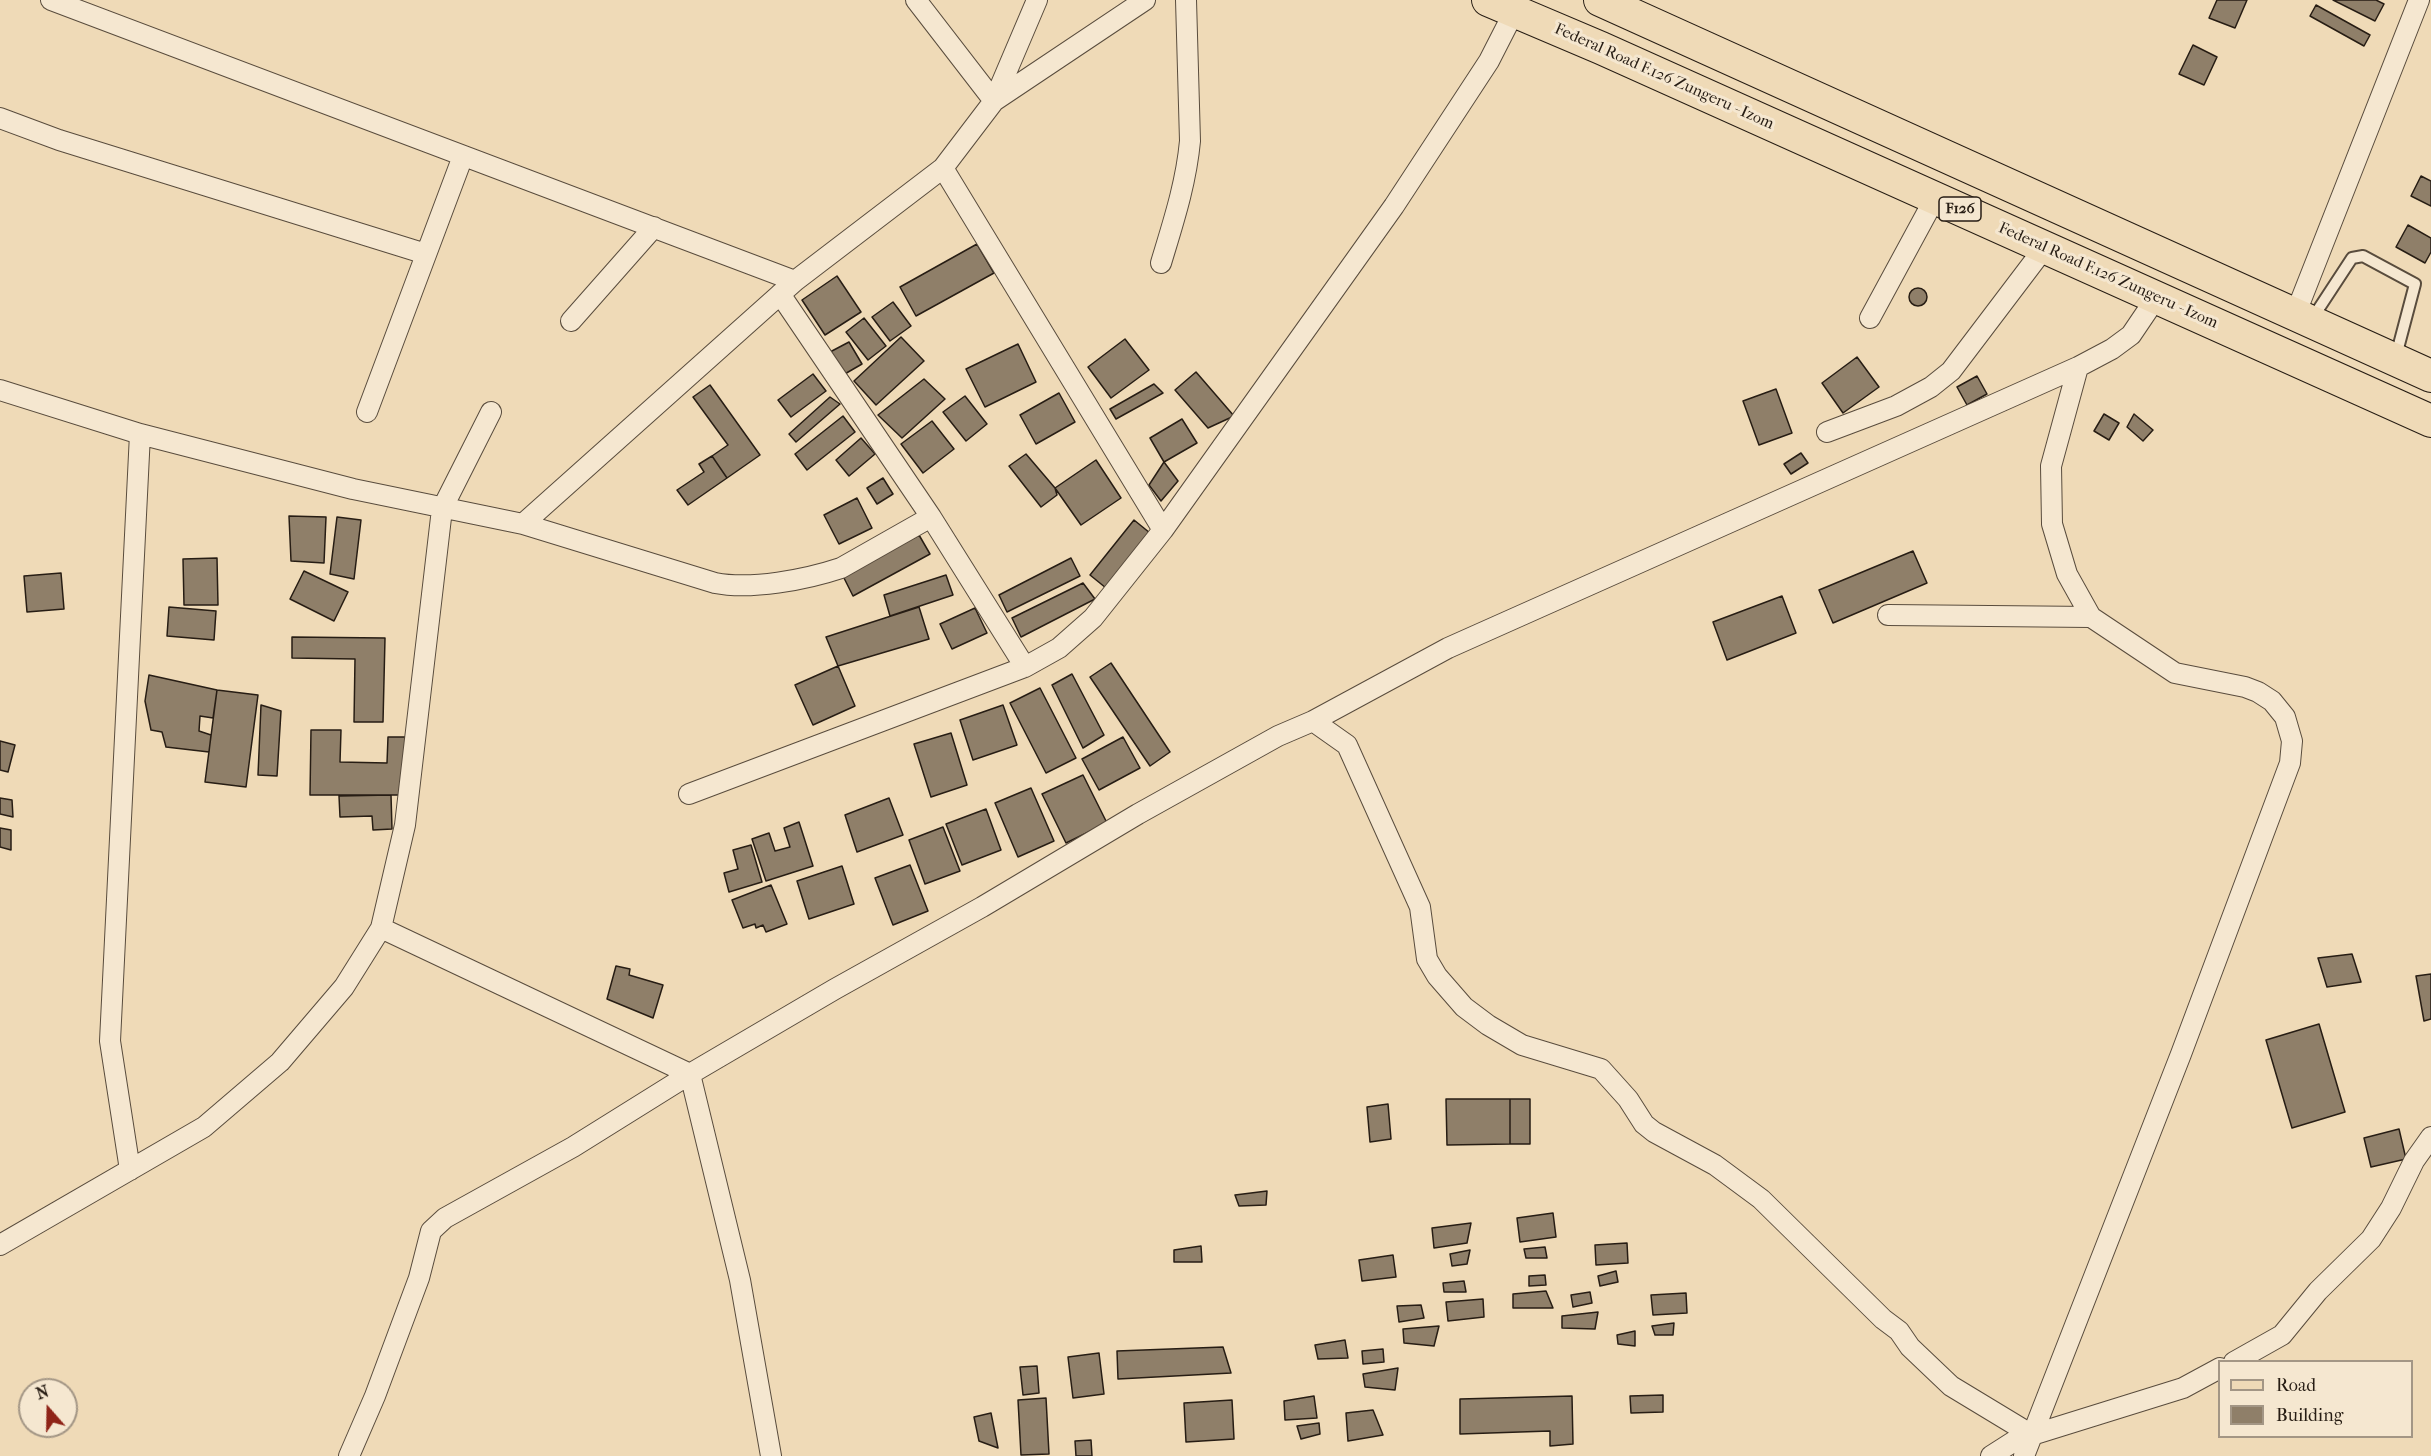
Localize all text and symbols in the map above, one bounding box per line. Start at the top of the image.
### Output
street label: Federal Road F.126 Zungeru - Izom [1551,20,1777,134]
road number: F126 [1939,197,1981,221]
street label: Federal Road F.126 Zungeru - Izom [1995,219,2221,333]
legend [2218,1360,2413,1438]
text: Road [2276,1375,2316,1396]
north arrow [18,1378,78,1438]
text: N [33,1381,51,1404]
text: Building [2276,1405,2343,1426]

